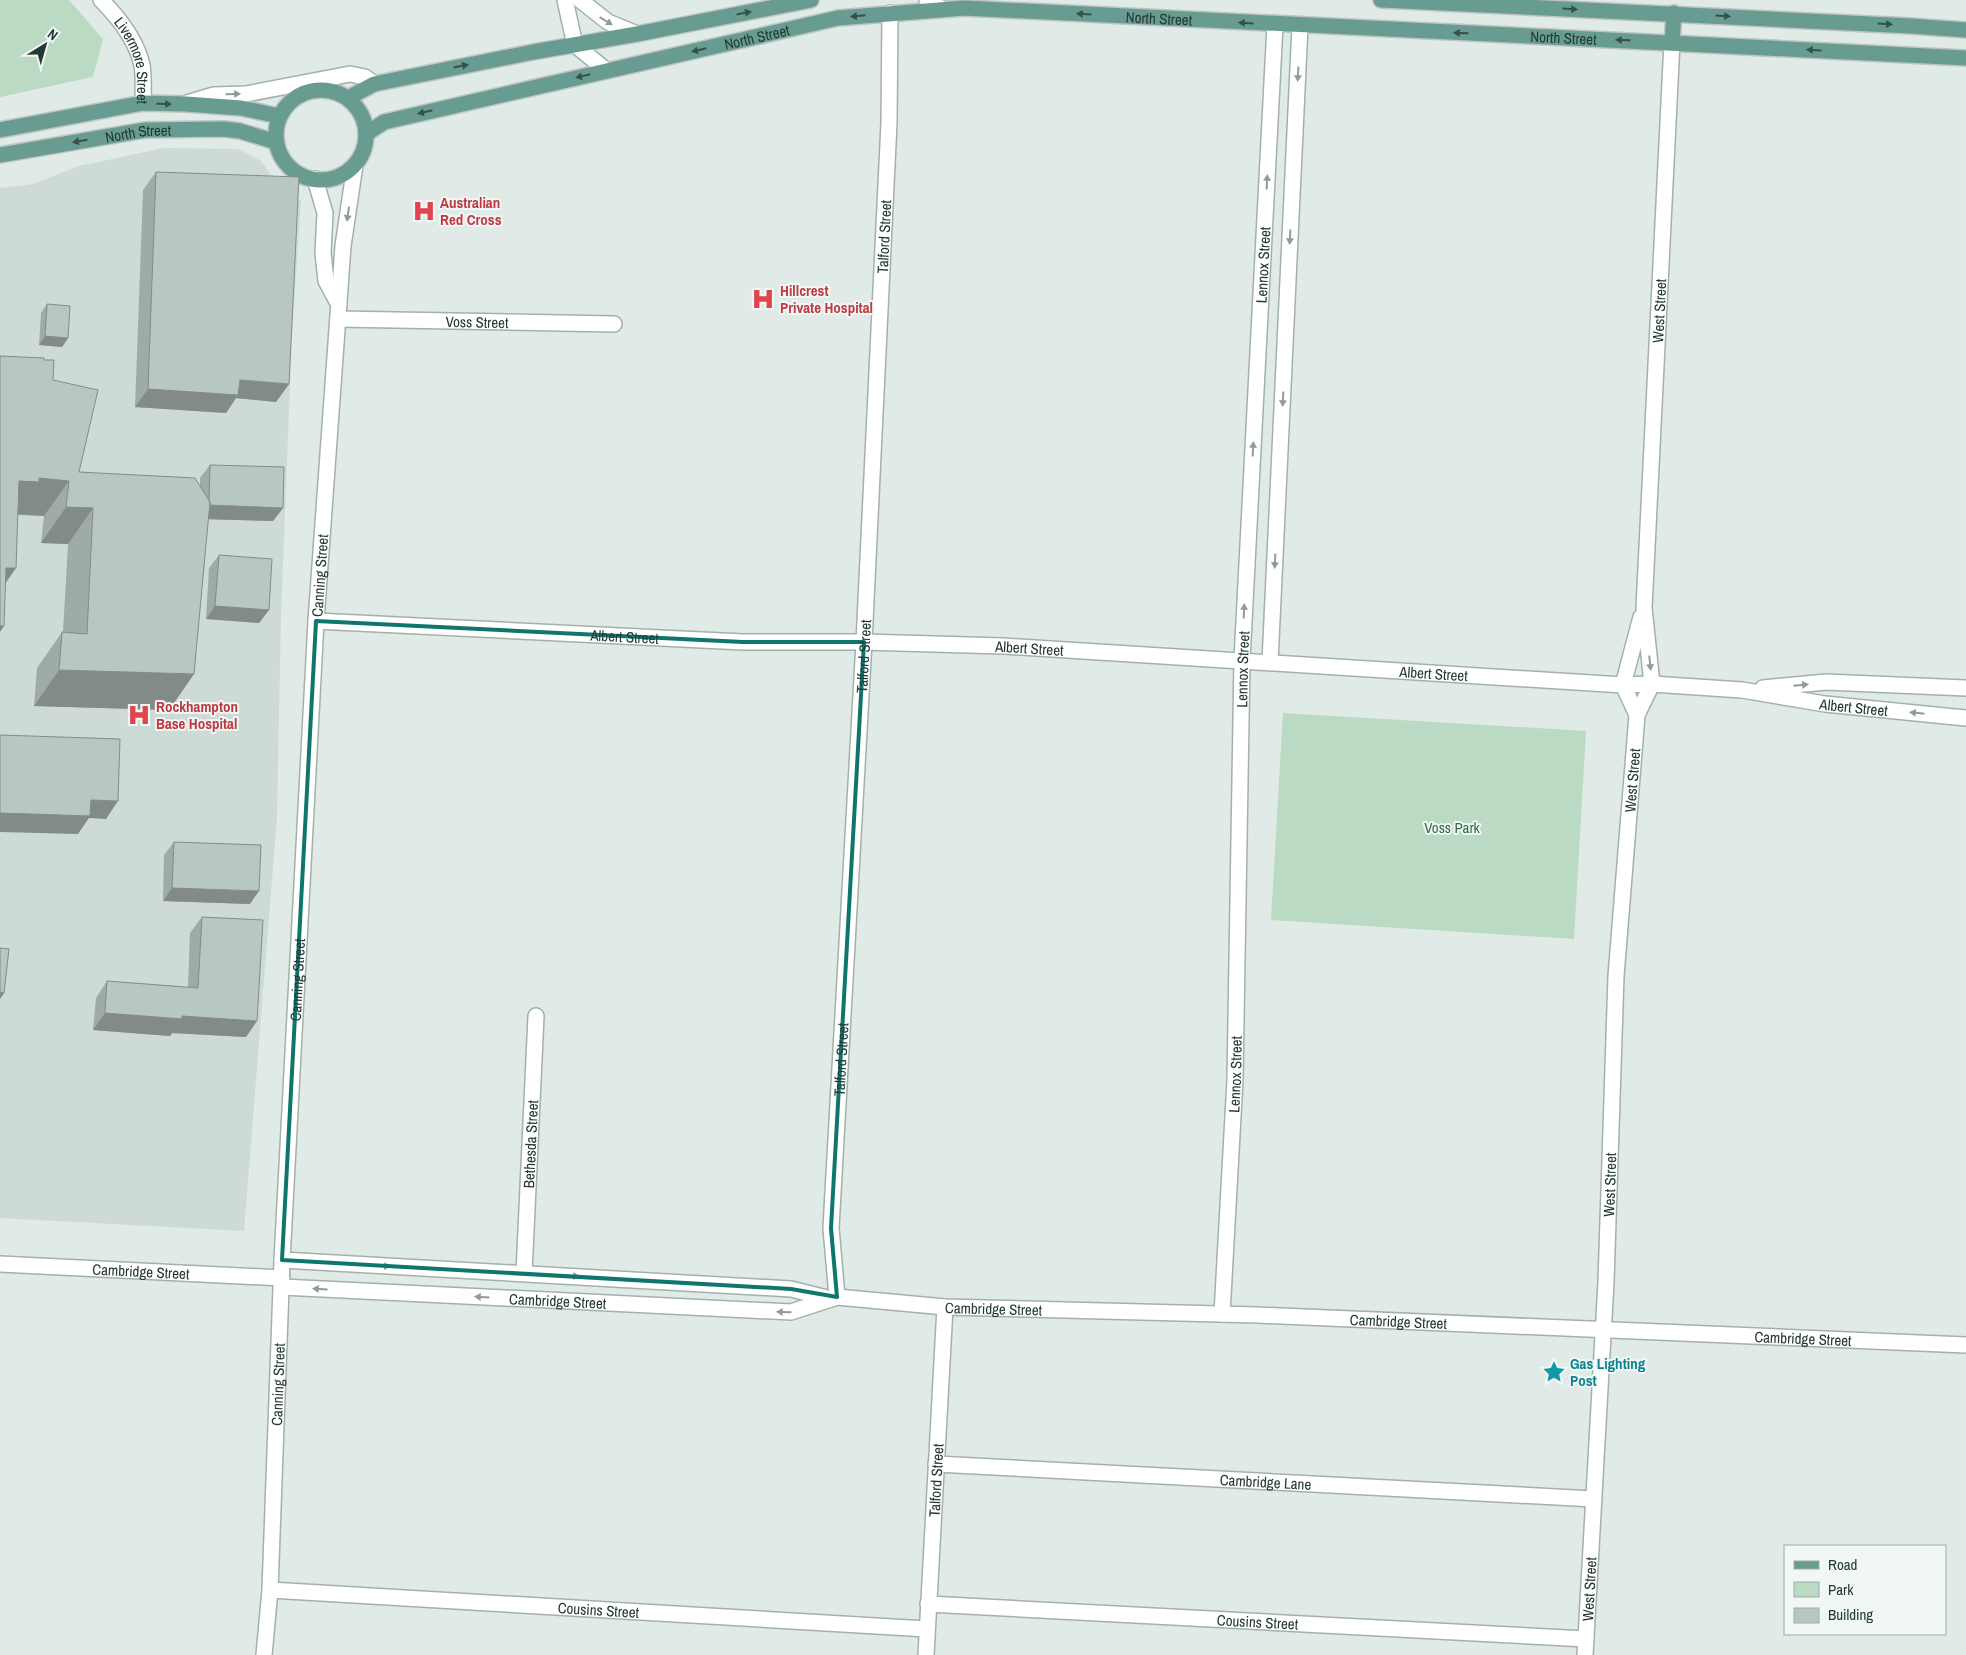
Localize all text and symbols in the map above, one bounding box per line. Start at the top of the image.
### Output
street label: North Street [1125,6,1193,30]
one-way arrow [1562,6,1578,14]
one-way arrow [736,9,751,17]
one-way arrow [1076,10,1092,18]
street label: Livermore Street [110,12,154,105]
one-way arrow [850,12,866,20]
one-way arrow [1715,12,1731,20]
one-way arrow [600,16,613,25]
one-way arrow [1238,18,1254,26]
street label: North Street [722,19,792,54]
north arrow [20,20,70,70]
one-way arrow [1877,21,1893,29]
text: N [44,25,62,44]
street label: North Street [1530,25,1598,49]
one-way arrow [1453,28,1469,36]
one-way arrow [1615,35,1631,43]
one-way arrow [692,46,707,54]
one-way arrow [1805,46,1821,54]
one-way arrow [453,62,469,70]
one-way arrow [1293,67,1301,83]
one-way arrow [575,72,591,80]
one-way arrow [225,90,241,98]
one-way arrow [156,100,172,108]
one-way arrow [417,108,433,116]
street label: North Street [103,119,172,147]
one-way arrow [71,137,87,145]
one-way arrow [1263,174,1271,190]
place label: Australian Red Cross [440,192,502,230]
hospital icon: Australian Red Cross [411,198,437,224]
street label: Talford Street [871,199,896,274]
one-way arrow [344,206,352,222]
street label: Lennox Street [1250,226,1275,304]
one-way arrow [1286,229,1294,245]
street label: West Street [1647,278,1671,343]
place label: Hillcrest Private Hospital [780,280,873,318]
hospital icon: Hillcrest Private Hospital [750,286,776,312]
street label: Voss Street [445,310,509,333]
one-way arrow [1278,391,1286,407]
one-way arrow [1249,441,1257,457]
street label: Canning Street [306,533,333,618]
one-way arrow [1270,554,1278,570]
one-way arrow [1241,603,1249,619]
street label: Talford Street [851,618,876,693]
street label: Albert Street [589,624,660,648]
street label: Lennox Street [1231,630,1254,708]
street label: Albert Street [994,635,1065,660]
one-way arrow [1646,656,1654,672]
street label: Albert Street [1398,660,1469,686]
one-way arrow [1794,680,1810,688]
street label: Albert Street [1817,693,1889,721]
place label: Rockhampton Base Hospital [156,696,238,734]
hospital icon: Rockhampton Base Hospital [126,702,152,728]
one-way arrow [1909,709,1925,717]
street label: West Street [1619,747,1645,813]
park label: Voss Park [1424,817,1481,838]
street label: Canning Street [284,937,310,1022]
street label: Talford Street [828,1022,853,1097]
street label: Lennox Street [1223,1035,1246,1113]
street label: Bethesda Street [517,1099,543,1189]
street label: West Street [1598,1152,1621,1217]
street label: Cambridge Street [92,1258,190,1284]
one-way arrow [376,1262,392,1270]
one-way arrow [565,1273,581,1281]
one-way arrow [311,1284,327,1292]
street label: Cambridge Street [509,1288,607,1313]
one-way arrow [474,1292,490,1300]
street label: Cambridge Street [945,1297,1043,1320]
one-way arrow [776,1308,792,1316]
street label: Cambridge Street [1349,1308,1448,1334]
street label: Cambridge Street [1754,1326,1853,1351]
street label: Canning Street [265,1342,289,1426]
place label: Gas Lighting Post [1570,1353,1646,1391]
place icon: Gas Lighting Post [1541,1359,1567,1385]
street label: Talford Street [923,1442,948,1518]
street label: Cambridge Lane [1219,1469,1312,1494]
legend [1784,1545,1946,1635]
text: Road [1828,1554,1857,1575]
street label: West Street [1576,1556,1601,1622]
text: Park [1828,1579,1854,1600]
street label: Cousins Street [557,1597,640,1622]
text: Building [1828,1604,1873,1625]
street label: Cousins Street [1216,1609,1299,1634]

